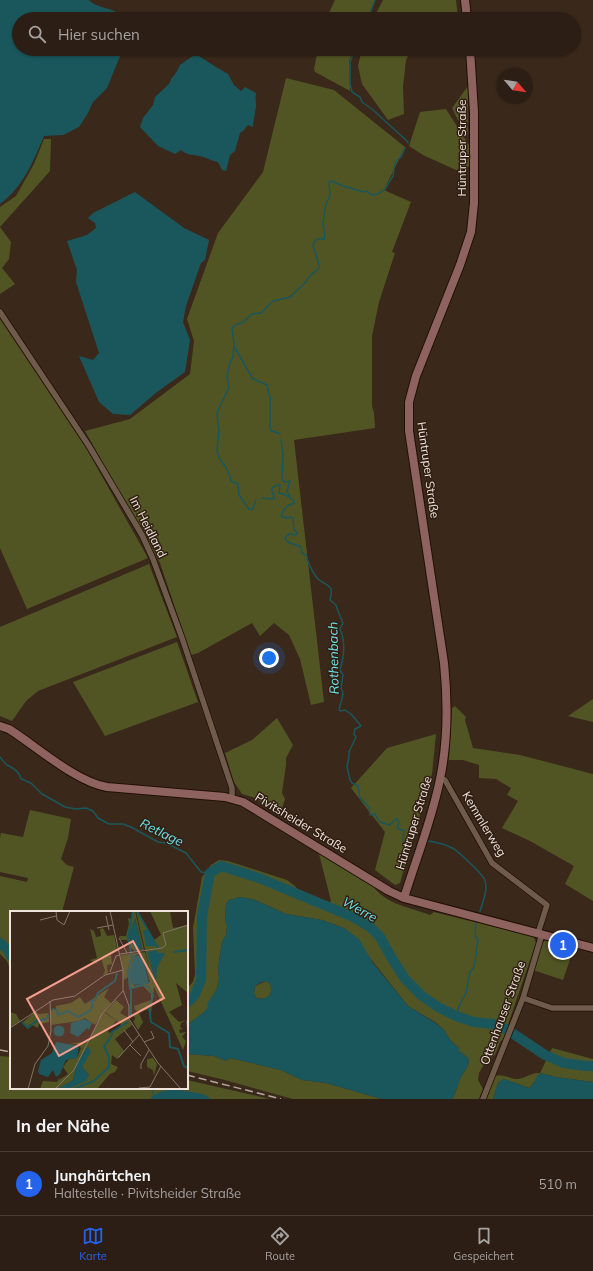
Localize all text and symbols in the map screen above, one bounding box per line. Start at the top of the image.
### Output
search box [12,12,581,56]
icon: search [26,23,48,45]
text: Hier suchen [58,25,140,44]
north arrow [497,68,533,104]
street label: Hüntruper Straße [454,99,469,197]
street label: Hüntruper Straße [414,421,443,519]
street label: Im Heidland [127,494,170,560]
water label: Rothenbach [324,622,342,694]
your location [259,648,279,668]
street label: Hüntruper Straße [392,774,435,871]
street label: Kemmlerweg [459,788,510,859]
street label: Pivitsheider Straße [252,789,350,856]
water label: Retlage [138,815,186,849]
water label: Werre [340,893,380,925]
inset map [10,911,188,1089]
pin: 1 [550,930,576,960]
street label: Ottenhauser Straße [477,959,528,1067]
text: In der Nähe [16,1115,110,1136]
text: Junghärtchen [54,1166,151,1185]
text: 1 [25,1176,33,1192]
text: 510 m [539,1176,577,1192]
text: Haltestelle · Pivitsheider Straße [54,1185,241,1201]
tab: Karte [79,1225,107,1263]
tab: Route [265,1225,295,1263]
tab: Gespeichert [453,1225,514,1263]

